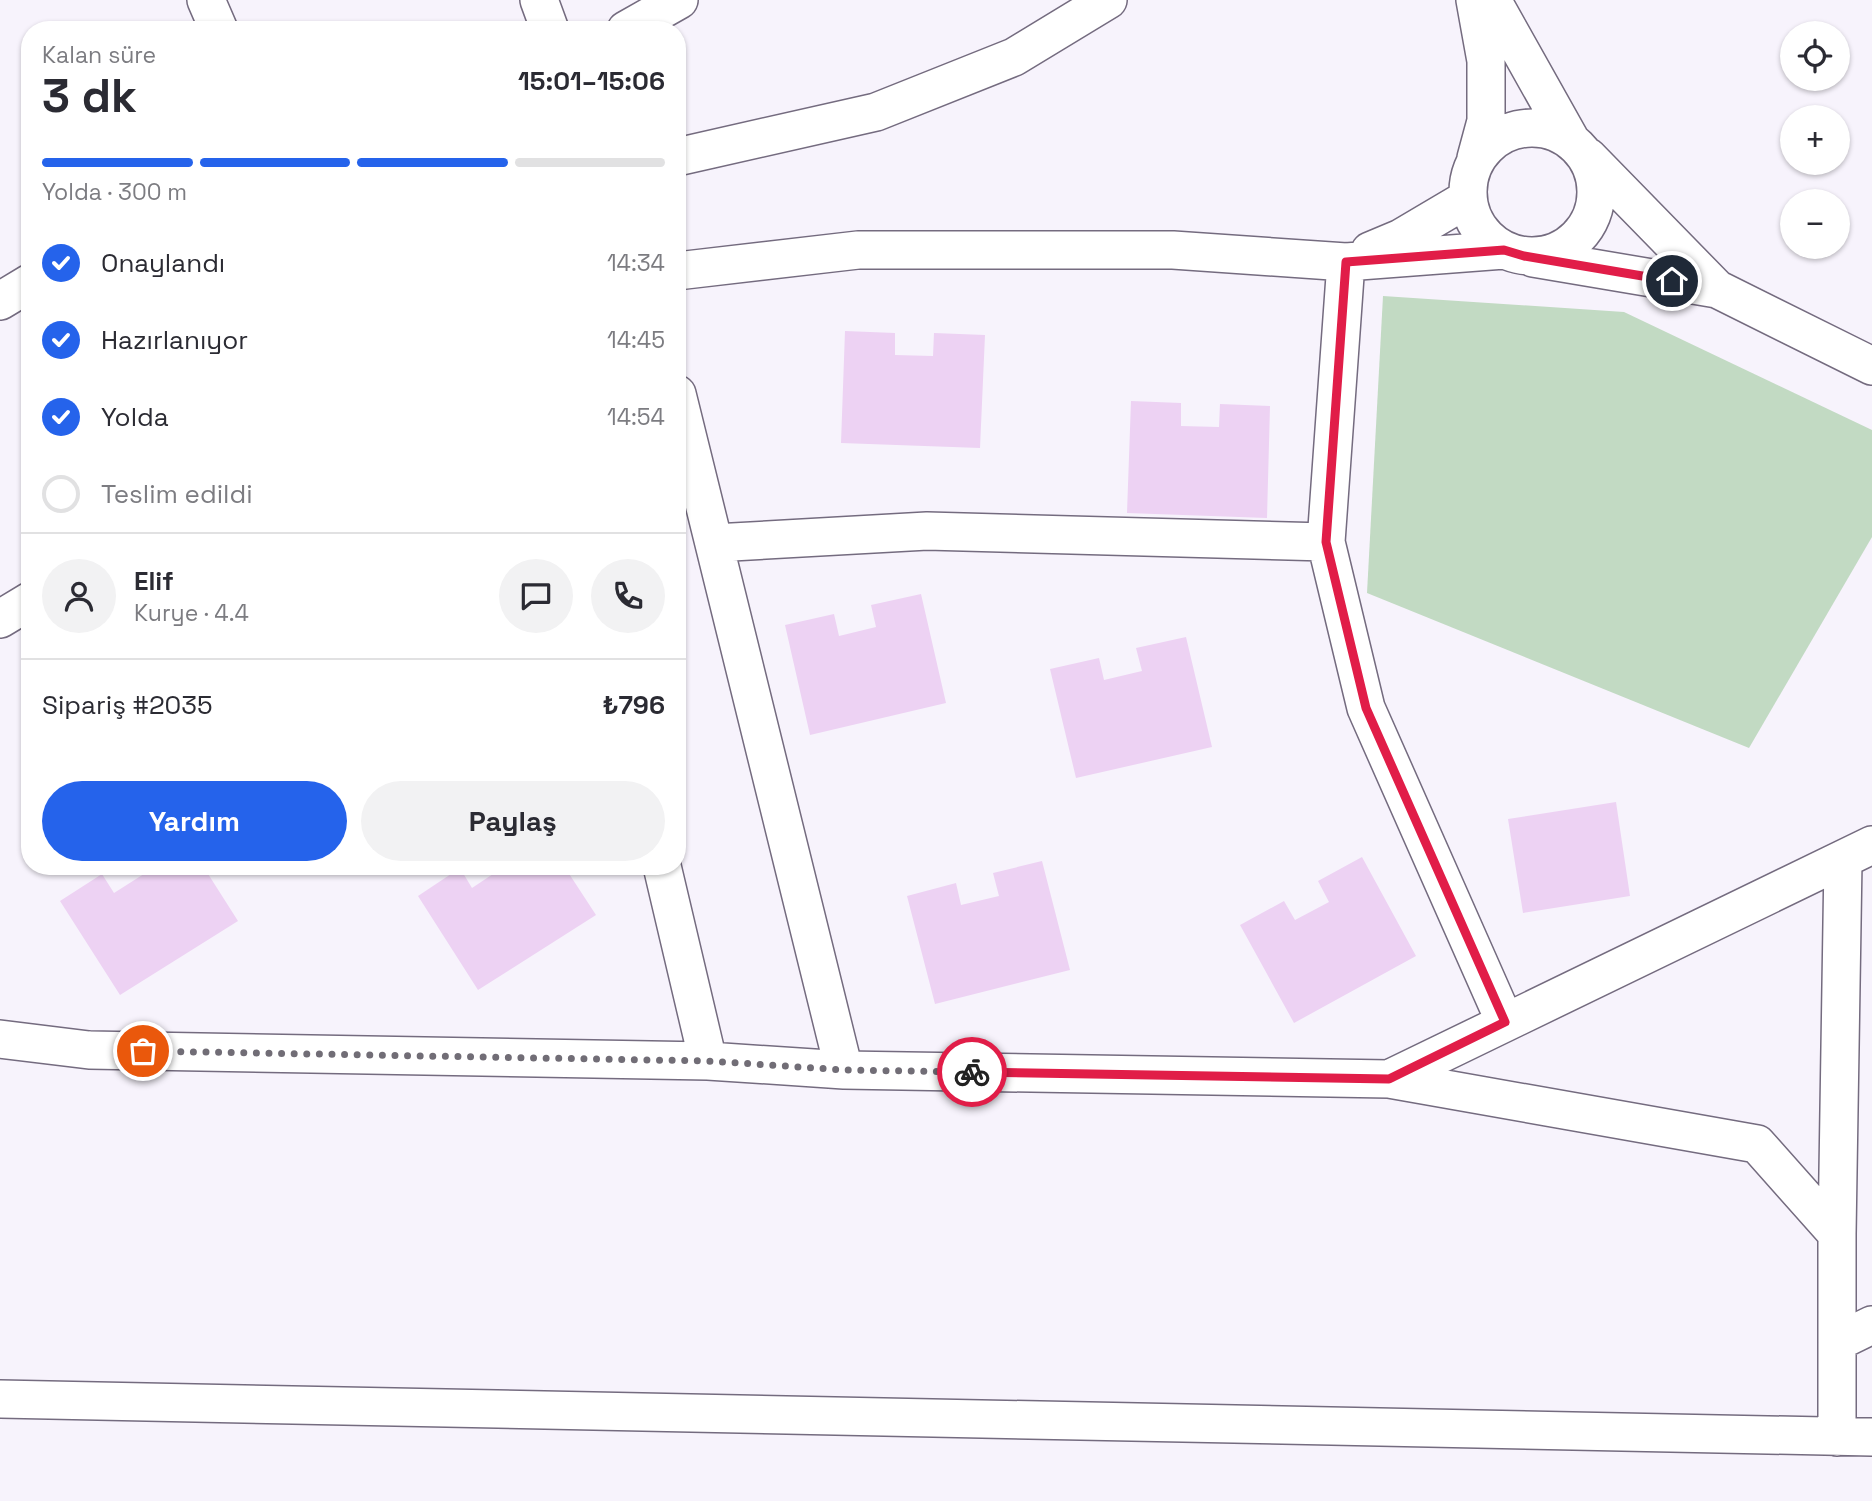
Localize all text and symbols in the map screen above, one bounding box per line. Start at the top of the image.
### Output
map controls [1780,21,1850,259]
button: locate [1780,21,1850,91]
text: Kalan süre [42,40,156,70]
text: 15:01–15:06 [518,64,665,98]
text: 3 dk [42,67,137,125]
button: + [1780,105,1850,175]
text: Yolda · 300 m [42,177,187,207]
button: − [1780,189,1850,259]
icon: check [42,244,80,282]
text: Onaylandı [101,246,225,280]
text: 14:34 [607,248,665,278]
pin [1642,251,1702,311]
icon: home [1653,262,1691,300]
icon: check [42,321,80,359]
text: Hazırlanıyor [101,323,248,357]
text: 14:45 [607,325,665,355]
icon: check [42,398,80,436]
text: Yolda [101,400,169,434]
text: 14:54 [607,402,665,432]
text: Teslim edildi [101,477,253,511]
button: person [42,559,116,633]
button: chat [499,559,573,633]
button: phone [591,559,665,633]
text: Elif [134,564,174,598]
text: Kurye · 4.4 [134,598,249,628]
text: Sipariş #2035 [42,688,213,722]
text: ₺796 [602,688,665,722]
button: Yardım [42,781,347,861]
button: Paylaş [361,781,665,861]
pin [113,1021,173,1081]
icon: bag [124,1032,162,1070]
courier [937,1037,1007,1107]
icon: bike [953,1053,991,1091]

